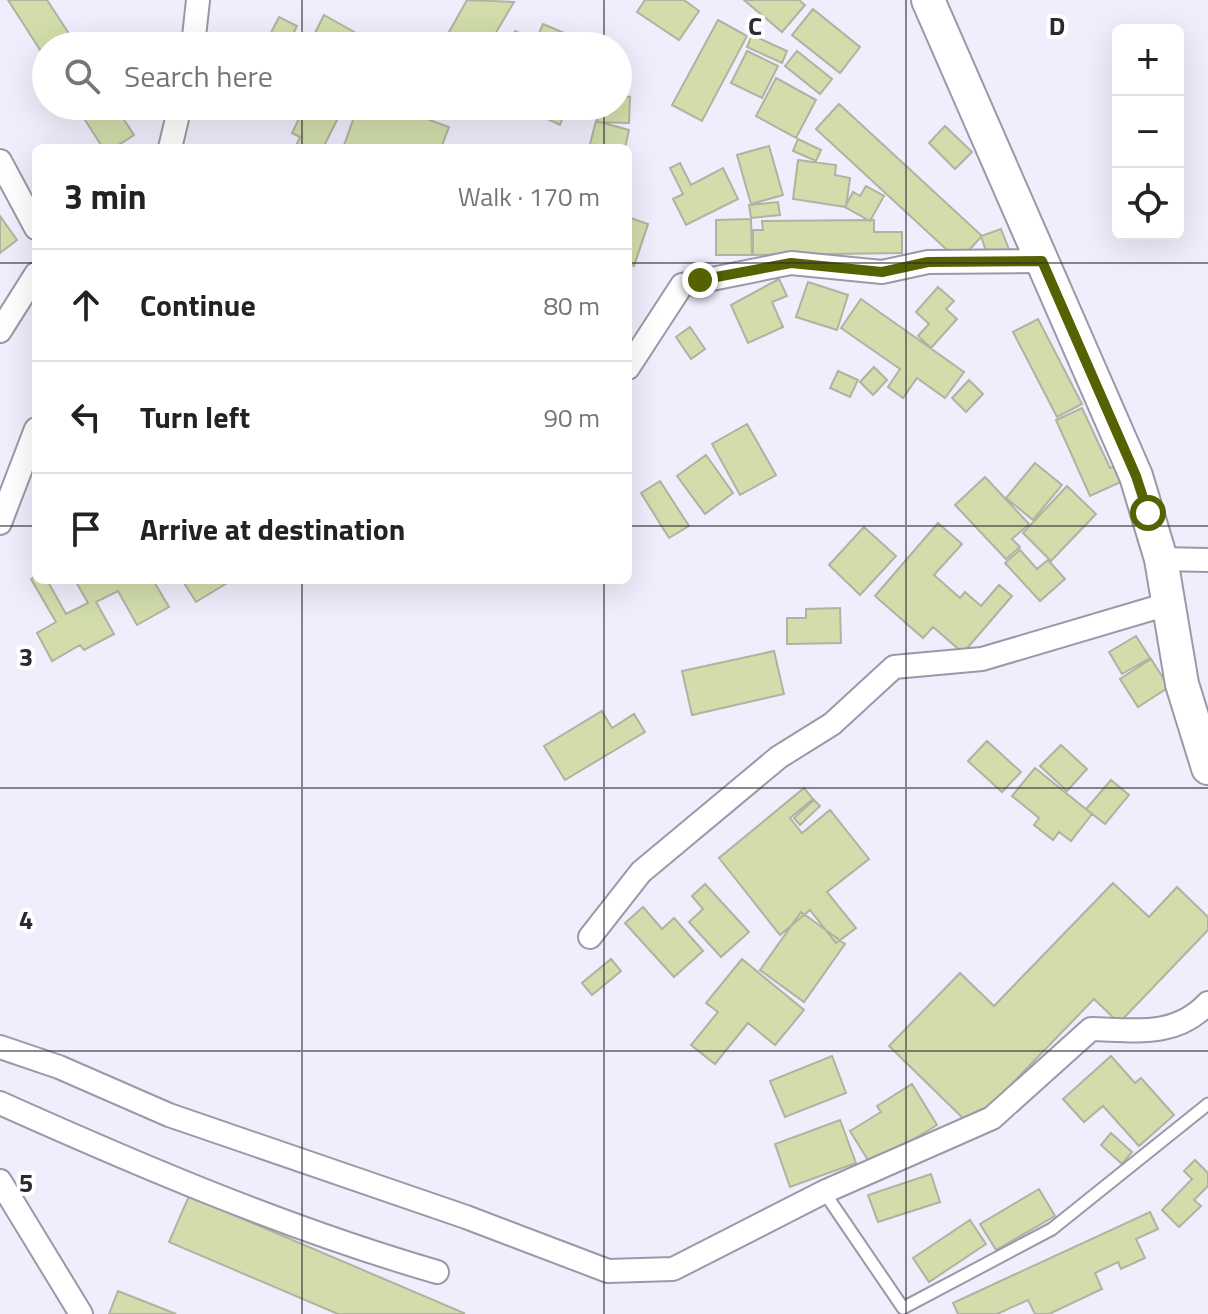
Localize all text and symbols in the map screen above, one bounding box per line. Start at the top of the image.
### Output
text: C [748,6,762,45]
text: D [1049,6,1065,45]
map controls [1112,24,1184,240]
button: + [1112,24,1184,96]
search box [32,32,632,120]
text: Search here [124,53,273,99]
icon: search [60,54,104,98]
button: − [1112,96,1184,168]
button: locate [1112,168,1184,240]
text: 3 min [64,170,147,222]
text: Walk · 170 m [458,177,600,216]
route end [682,262,718,298]
text: Continue [140,282,256,328]
icon: ahead [64,283,108,327]
text: 80 m [543,286,600,325]
text: Turn left [140,394,250,440]
icon: left [64,395,108,439]
text: 90 m [543,398,600,437]
route start [1130,495,1166,531]
text: Arrive at destination [140,506,405,552]
icon: arrive [64,507,108,551]
text: 3 [19,637,33,676]
text: 4 [19,900,33,939]
text: 5 [19,1163,33,1202]

